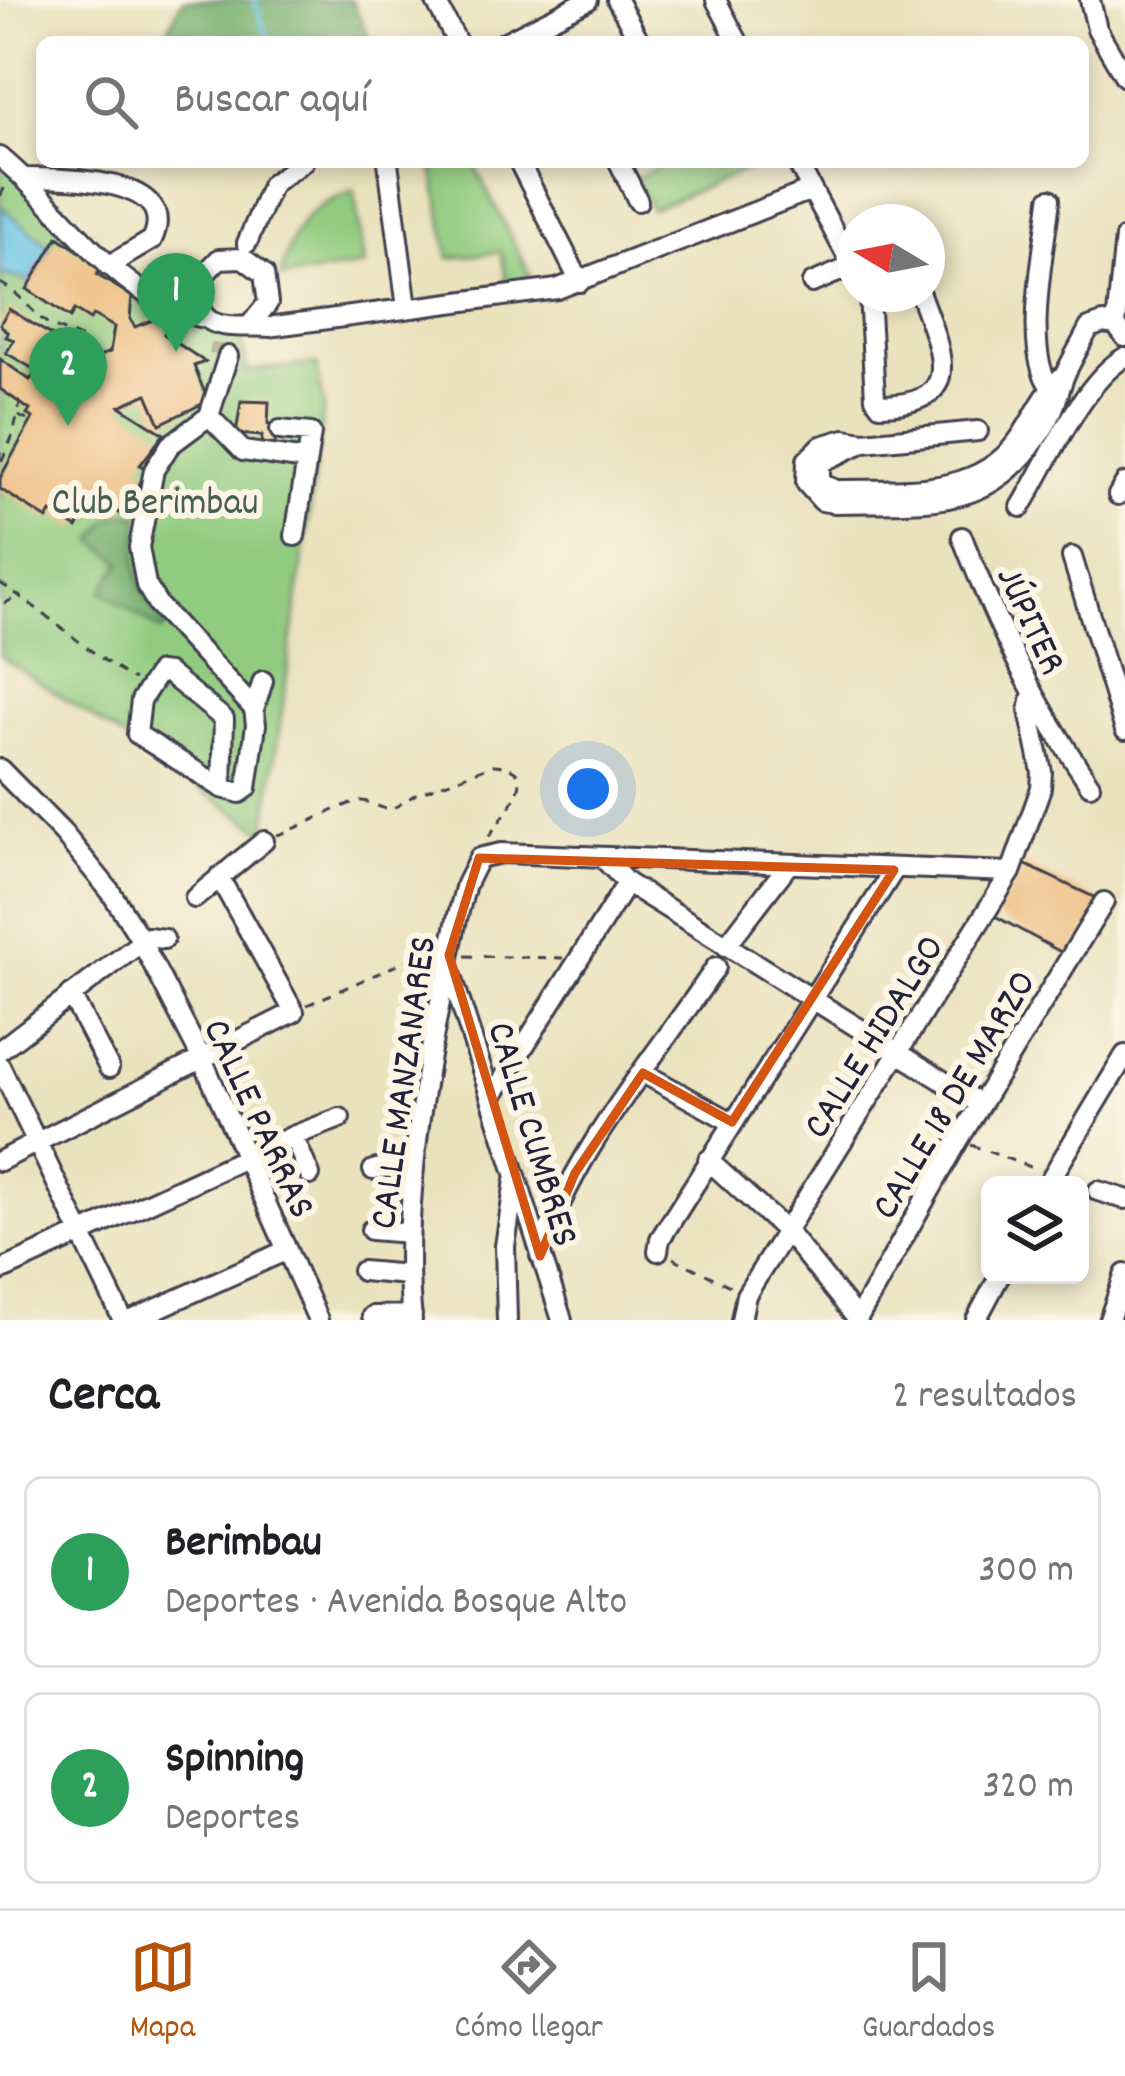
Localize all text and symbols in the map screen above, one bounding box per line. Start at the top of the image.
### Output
search box [36,36,1089,168]
icon: search [78,69,144,135]
text: Buscar aquí [174,70,369,134]
north arrow [837,204,945,312]
pin: 1 [137,253,215,352]
pin: 2 [29,327,107,426]
park label: Club Berimbau [51,478,259,533]
street label: JÚPITER [979,559,1077,685]
your location [558,759,618,819]
street label: CALLE HIDALGO [792,926,961,1151]
street label: CALLE MANZANARES [359,933,454,1233]
street label: CALLE 18 DE MARZO [860,961,1053,1231]
street label: CALLE PARRAS [186,1011,326,1229]
street label: CALLE CUMBRES [470,1016,590,1254]
map controls [981,1176,1089,1284]
button: layers [981,1176,1089,1284]
text: Cerca [48,1362,159,1434]
text: 2 resultados [892,1371,1077,1426]
text: Berimbau [165,1513,322,1577]
text: 1 [86,1545,94,1600]
text: 300 m [978,1545,1074,1600]
text: Deportes · Avenida Bosque Alto [165,1577,627,1632]
text: Spinning [165,1729,304,1793]
text: 2 [81,1761,99,1816]
text: 320 m [983,1761,1074,1816]
text: Deportes [165,1793,300,1848]
tab: Mapa [130,1934,196,2053]
tab: Cómo llegar [455,1934,603,2053]
tab: Guardados [862,1934,995,2053]

